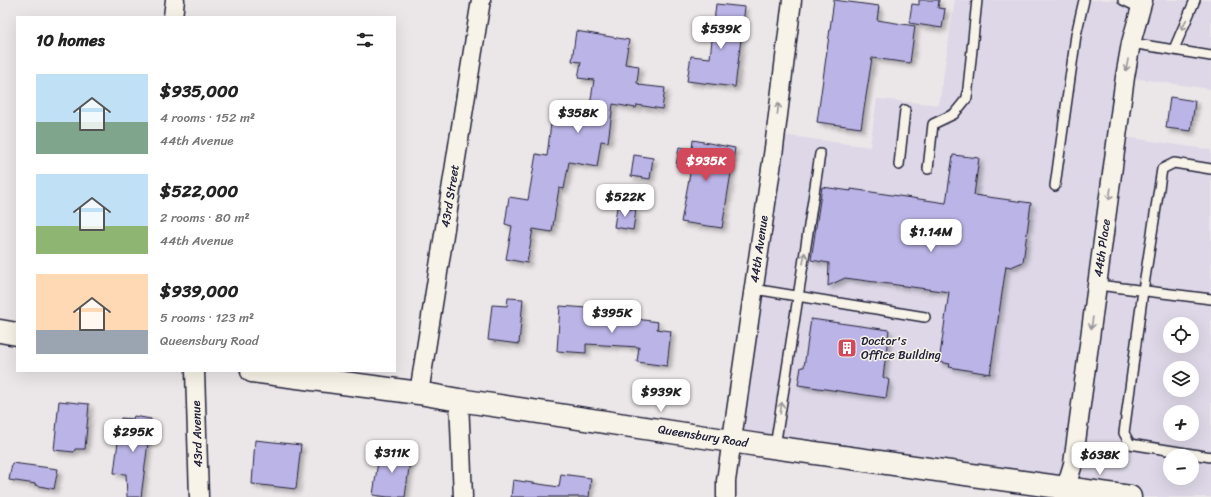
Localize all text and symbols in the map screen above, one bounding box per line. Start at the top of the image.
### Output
pin: $539K [693,16,749,50]
text: $539K [701,17,741,40]
one-way arrow [1180,18,1188,30]
text: 10 homes [36,25,105,55]
icon: filters [354,29,376,51]
one-way arrow [1123,58,1131,71]
text: $935,000 [160,76,238,106]
icon: home [68,90,116,138]
pin: $358K [550,100,606,134]
text: $358K [558,101,598,124]
one-way arrow [775,103,782,116]
text: 4 rooms · 152 m² [160,106,255,129]
text: 44th Avenue [160,129,234,152]
pin: $935K [678,148,734,182]
text: $935K [686,149,726,172]
street label: 43rd Street [434,163,466,229]
text: $522,000 [160,176,238,206]
pin: $522K [597,184,653,218]
text: $522K [605,185,645,208]
one-way arrow [1106,187,1114,200]
icon: home [68,190,116,238]
text: 2 rooms · 80 m² [160,206,250,229]
street label: 44th Avenue [743,214,775,284]
street label: 44th Place [1087,217,1117,279]
pin: $1.14M [898,219,964,253]
text: $1.14M [910,220,952,243]
text: 44th Avenue [160,229,234,252]
one-way arrow [800,252,808,265]
text: $939,000 [160,276,238,306]
icon: home [68,290,116,338]
pin: $395K [584,300,640,334]
text: $395K [592,301,632,324]
text: 5 rooms · 123 m² [160,306,254,329]
one-way arrow [1088,316,1096,329]
map controls [1163,317,1199,485]
button: locate [1163,317,1199,353]
text: Queensbury Road [160,329,259,352]
place label: Doctor's Office Building [861,330,941,366]
building icon: Doctor's Office Building [836,337,858,359]
button: layers [1163,361,1199,397]
pin: $939K [633,379,689,413]
text: $939K [641,380,681,403]
street label: 43rd Avenue [185,400,209,468]
one-way arrow [777,402,785,415]
button: + [1163,405,1199,441]
street label: Queensbury Road [656,418,750,454]
pin: $295K [105,419,161,453]
text: $295K [113,420,153,443]
pin: $311K [364,440,420,474]
text: $311K [375,441,409,464]
pin: $638K [1072,442,1128,476]
text: $638K [1080,443,1120,466]
button: − [1163,449,1199,485]

